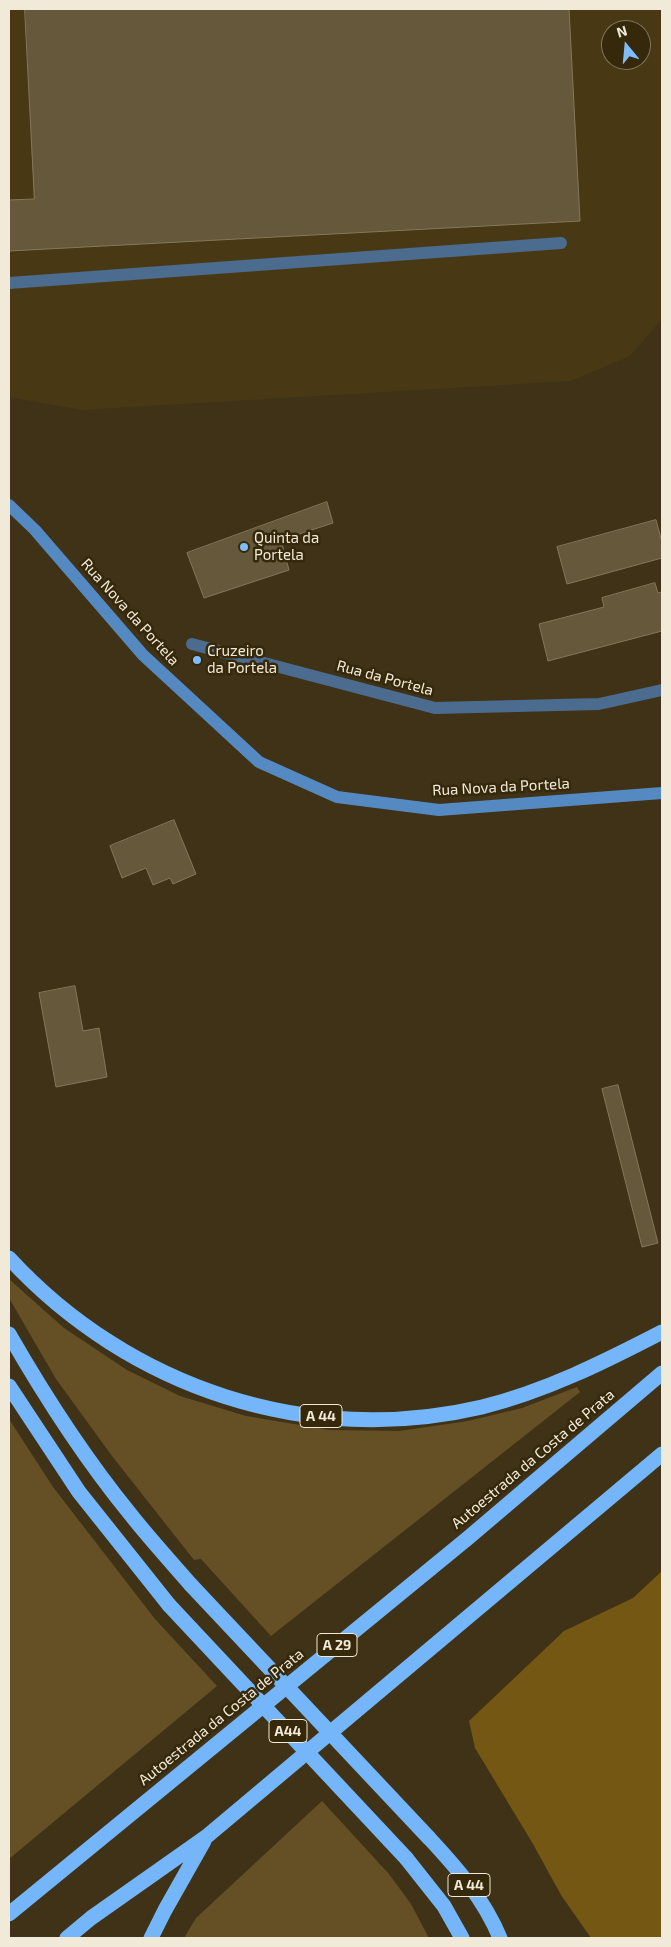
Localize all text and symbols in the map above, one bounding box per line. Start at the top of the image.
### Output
north arrow [601,20,651,70]
text: N [614,22,629,41]
place label: Quinta da Portela [254,529,319,564]
marker: Quinta da Portela [238,541,250,553]
street label: Rua Nova da Portela [77,555,183,669]
place label: Cruzeiro da Portela [207,642,277,677]
marker: Cruzeiro da Portela [191,654,203,666]
street label: Rua da Portela [335,656,435,700]
street label: Rua Nova da Portela [432,774,570,800]
street label: Autoestrada da Costa de Prata [448,1386,618,1532]
road number: A 44 [300,1404,342,1428]
road number: A 29 [317,1634,357,1656]
street label: Autoestrada da Costa de Prata [135,1645,307,1789]
road number: A44 [269,1720,307,1742]
road number: A 44 [448,1874,490,1896]

